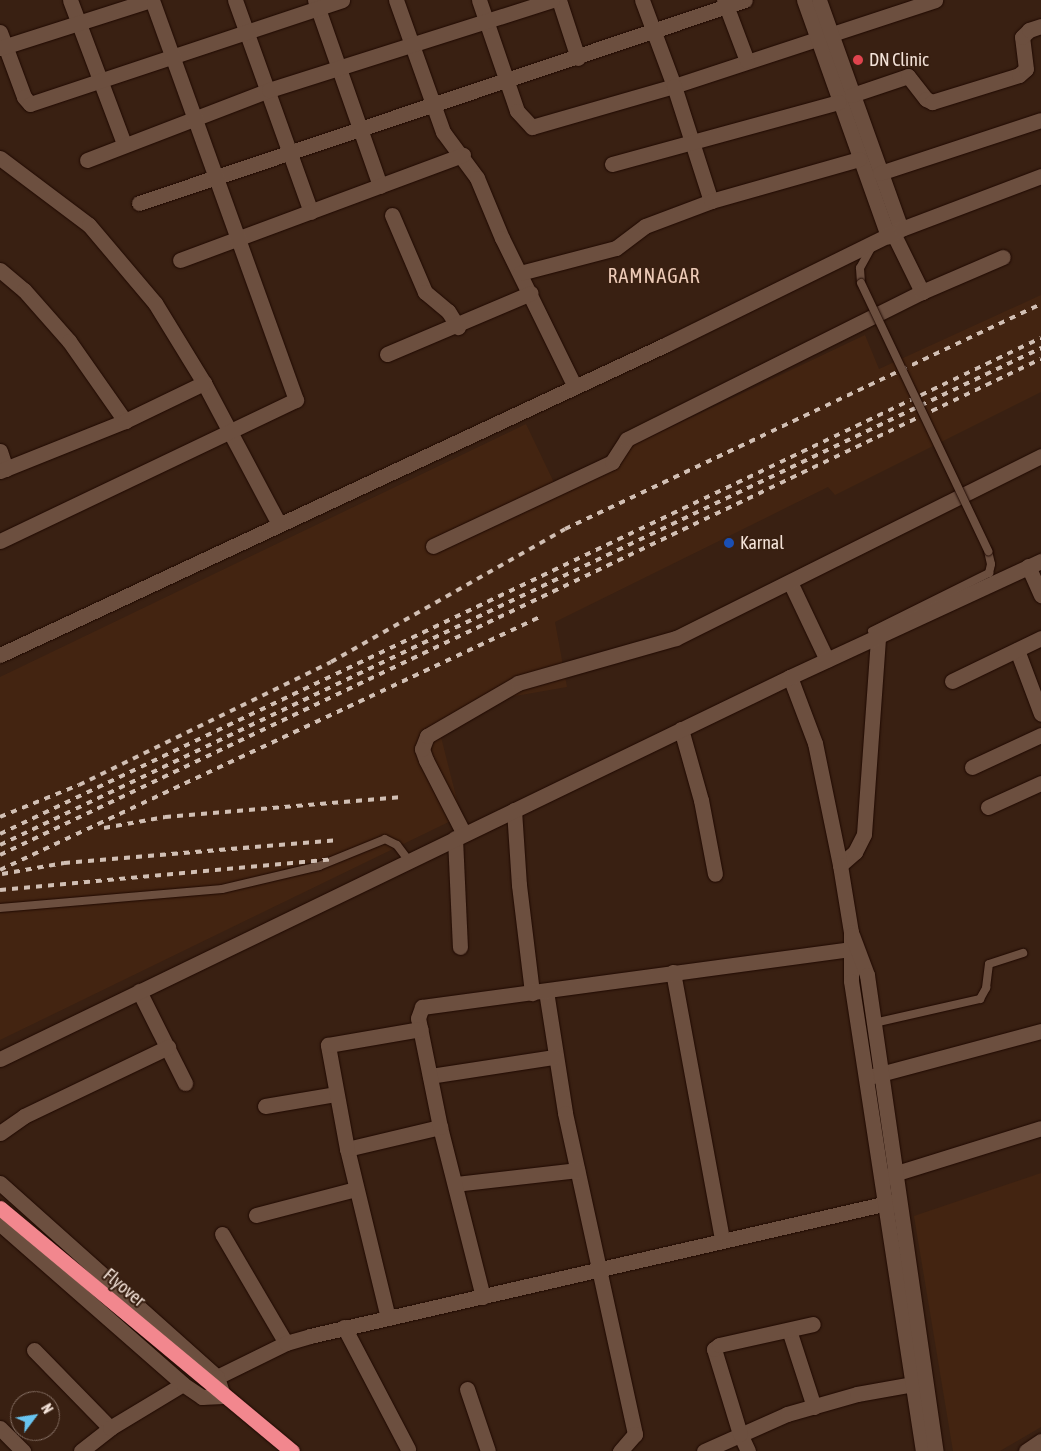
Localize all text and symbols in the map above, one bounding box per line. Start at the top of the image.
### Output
place label: DN Clinic [869,49,929,71]
marker: DN Clinic [851,53,865,67]
district label: RAMNAGAR [606,263,702,287]
place label: Karnal [740,532,784,554]
marker: Karnal [722,536,736,550]
street label: Flyover [99,1264,149,1312]
north arrow [10,1391,60,1441]
text: N [38,1401,56,1416]

